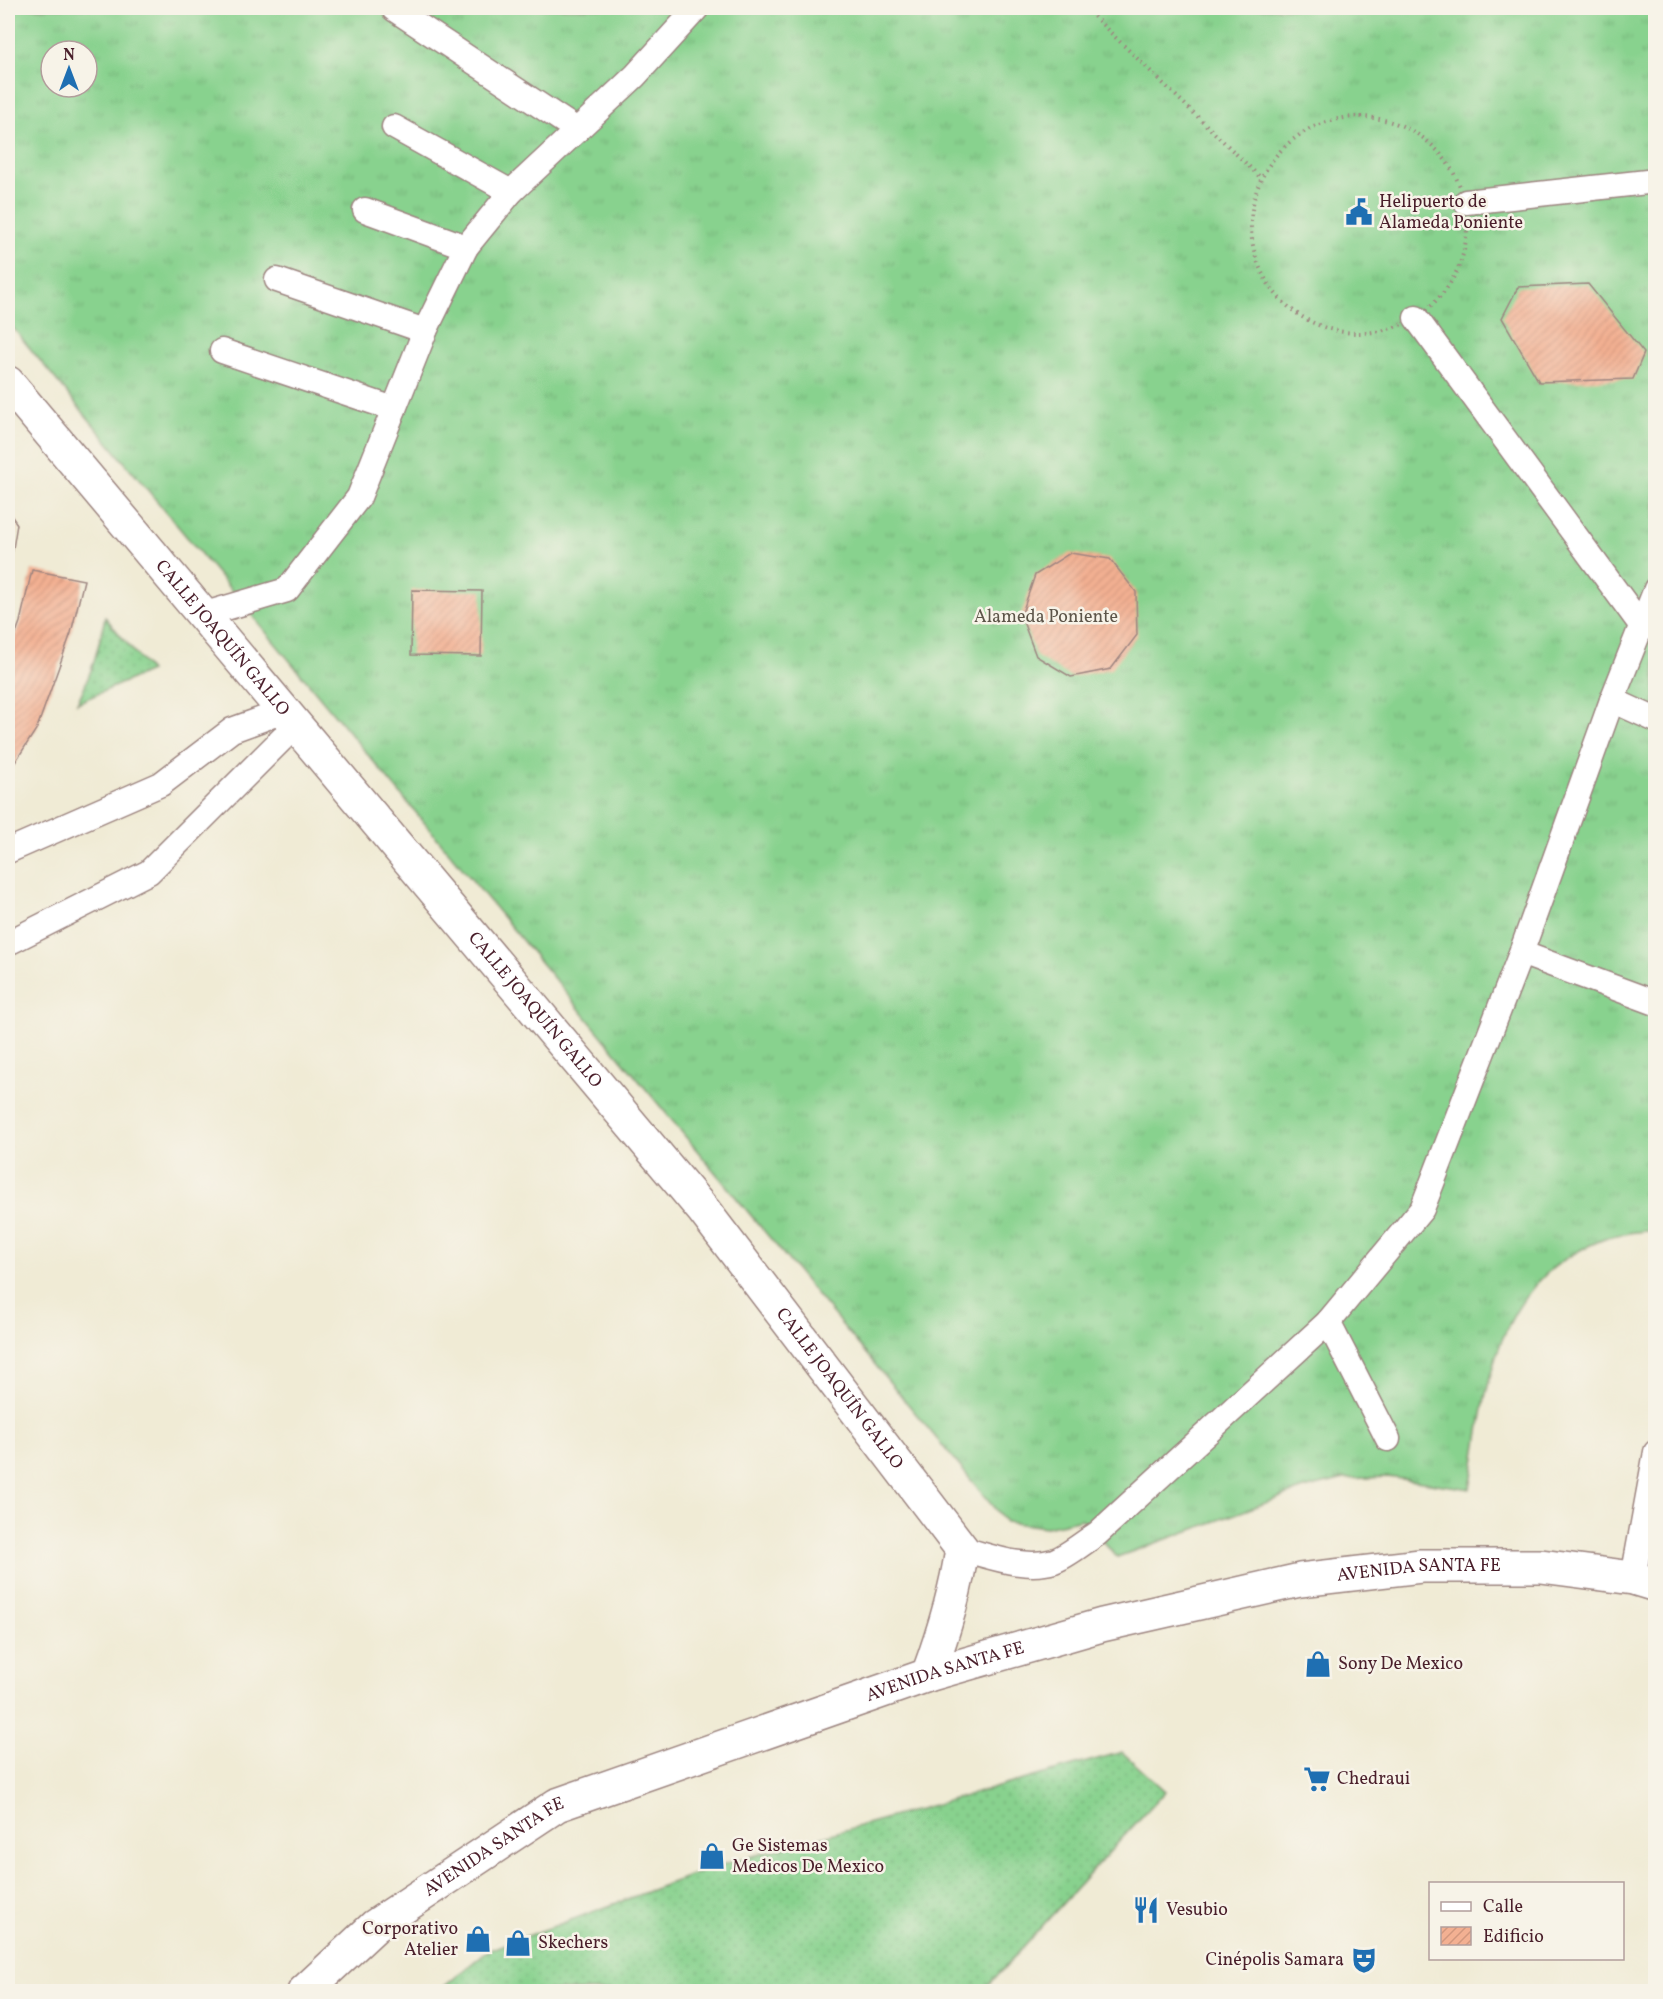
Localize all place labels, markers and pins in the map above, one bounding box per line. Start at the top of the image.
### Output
place label: Helipuerto de Alameda Poniente [1379,190,1523,236]
public building icon: Helipuerto de Alameda Poniente [1344,197,1374,227]
shop icon: Sony De Mexico [1303,1649,1333,1679]
place label: Sony De Mexico [1338,1652,1463,1677]
supermarket icon: Chedraui [1302,1764,1332,1794]
place label: Chedraui [1337,1767,1410,1792]
place label: Ge Sistemas Medicos De Mexico [732,1834,884,1880]
shop icon: Ge Sistemas Medicos De Mexico [697,1841,727,1871]
restaurant icon: Vesubio [1131,1895,1161,1925]
place label: Vesubio [1166,1898,1228,1923]
place label: Corporativo Atelier [362,1917,458,1963]
shop icon: Corporativo Atelier [463,1924,493,1954]
shop icon: Skechers [503,1928,533,1958]
place label: Skechers [538,1931,608,1956]
theatre icon: Cinépolis Samara [1349,1945,1379,1975]
place label: Cinépolis Samara [1205,1948,1344,1973]

